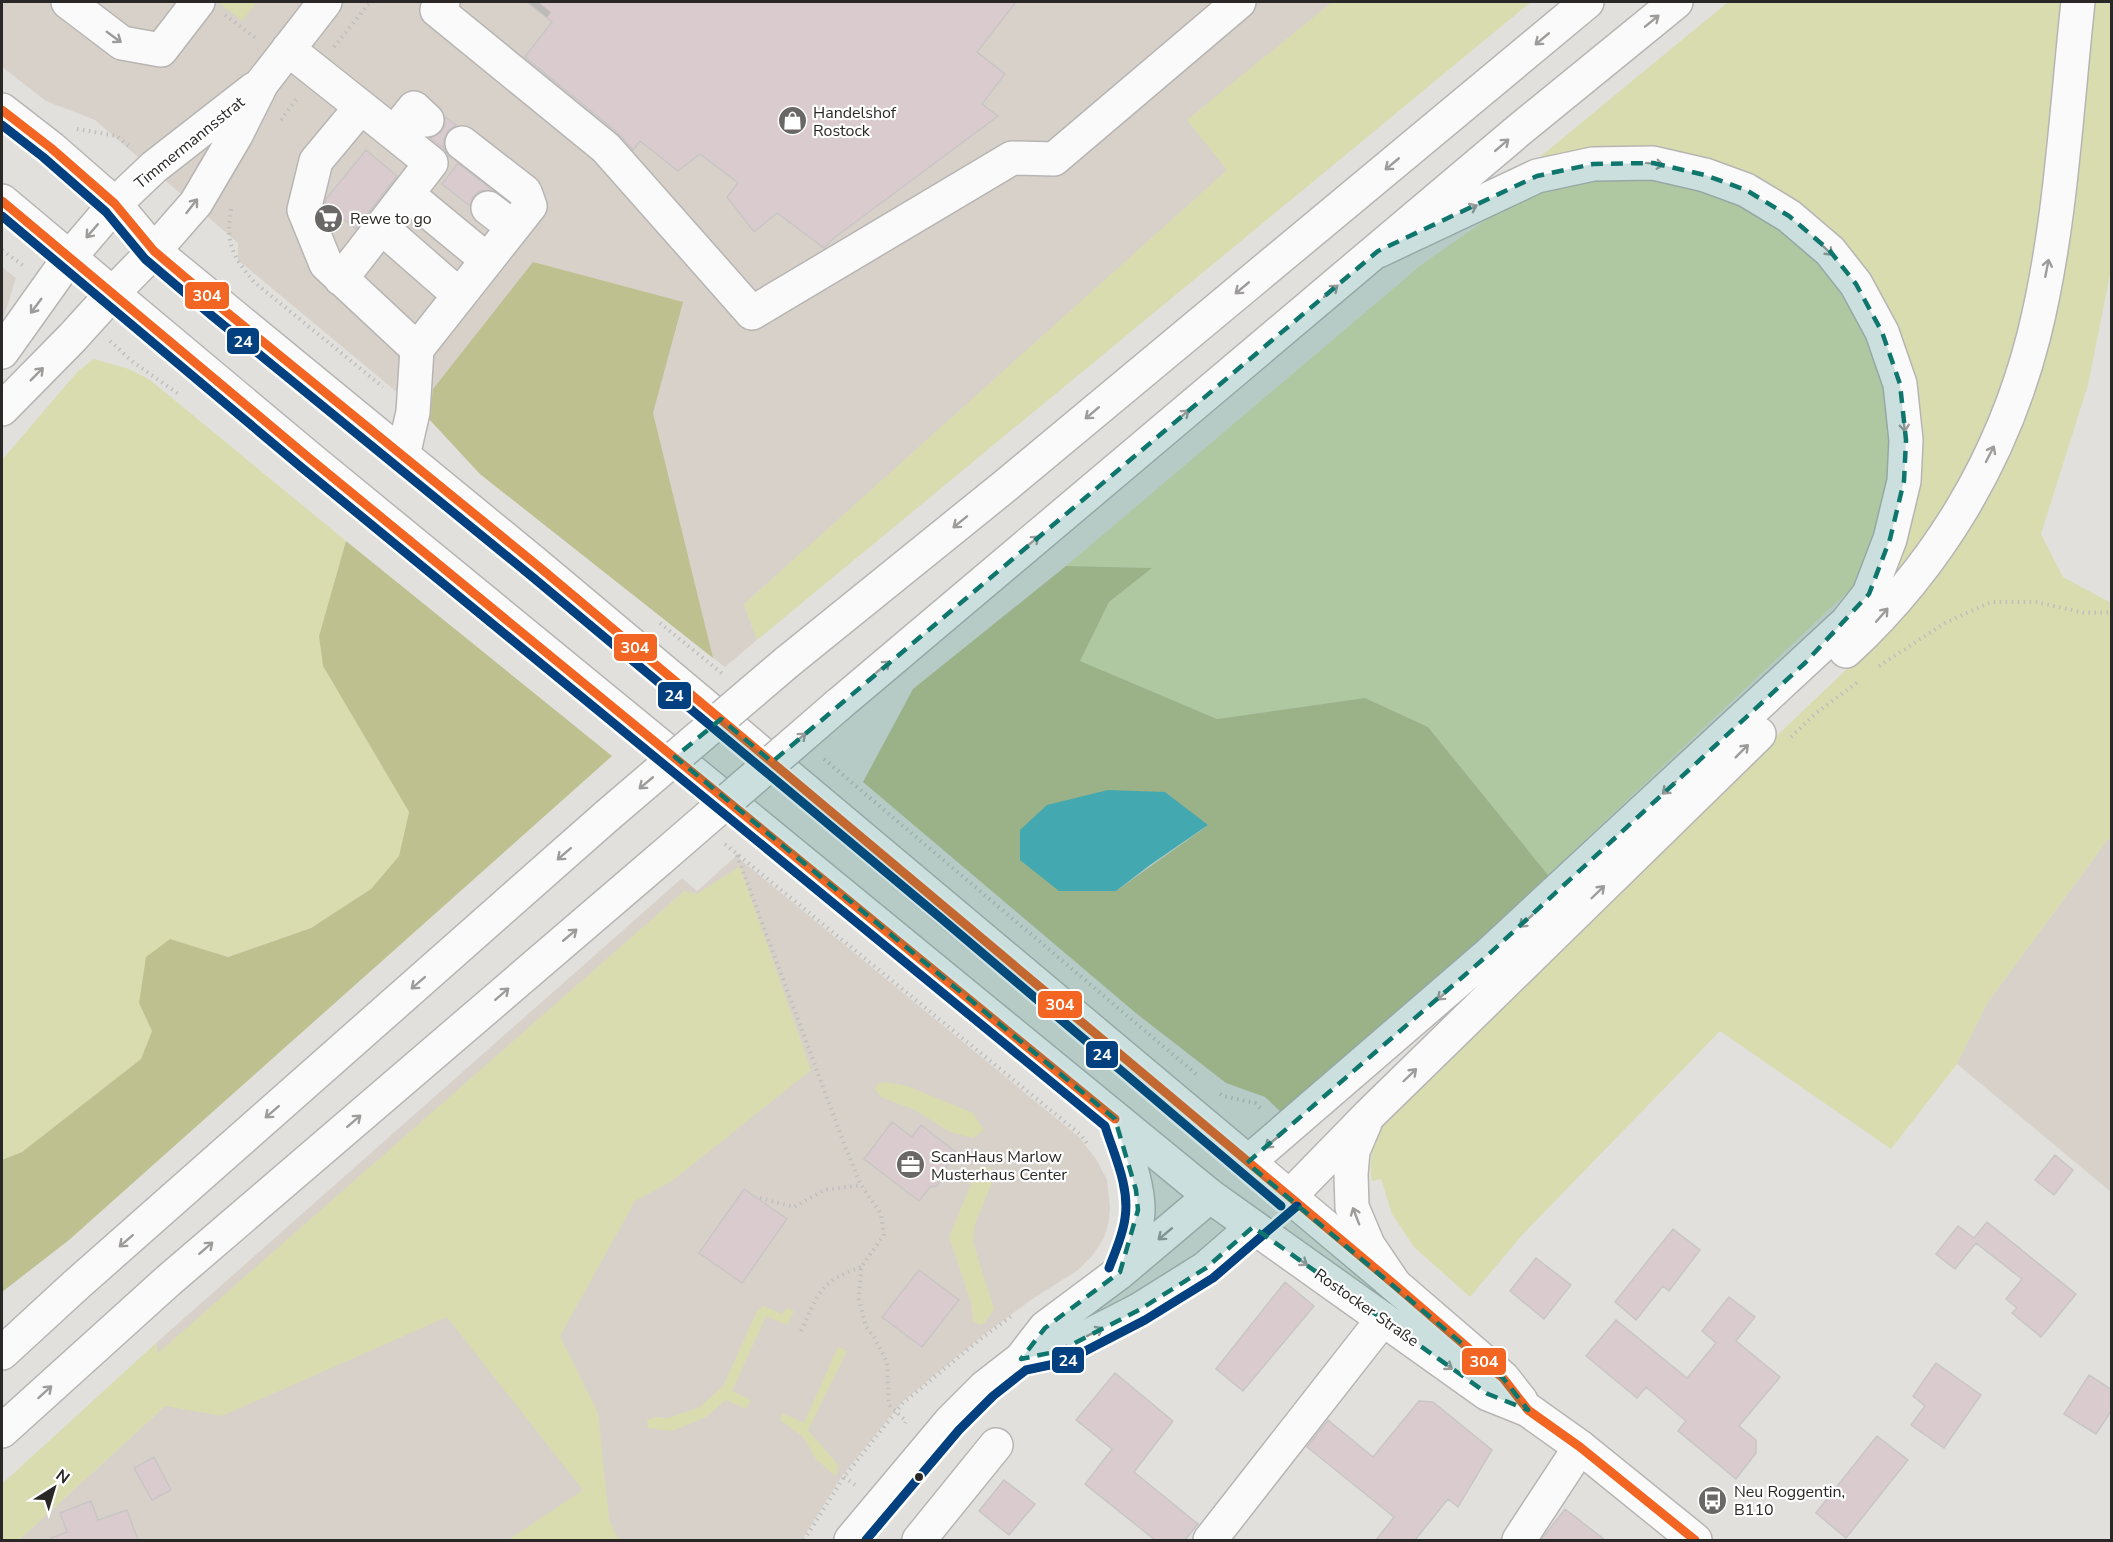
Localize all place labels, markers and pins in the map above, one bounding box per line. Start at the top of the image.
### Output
place label: Handelshof Rostock [813,102,897,142]
shop icon: Handelshof Rostock [776,105,808,137]
supermarket icon: Rewe to go [313,202,345,234]
place label: Rewe to go [350,208,432,230]
place label: ScanHaus Marlow Musterhaus Center [931,1146,1067,1186]
office icon: ScanHaus Marlow Musterhaus Center [894,1149,926,1181]
unlabelled marker [913,1471,925,1483]
place label: Neu Roggentin, B110 [1734,1481,1845,1521]
bus stop icon: Neu Roggentin, B110 [1697,1484,1729,1516]

